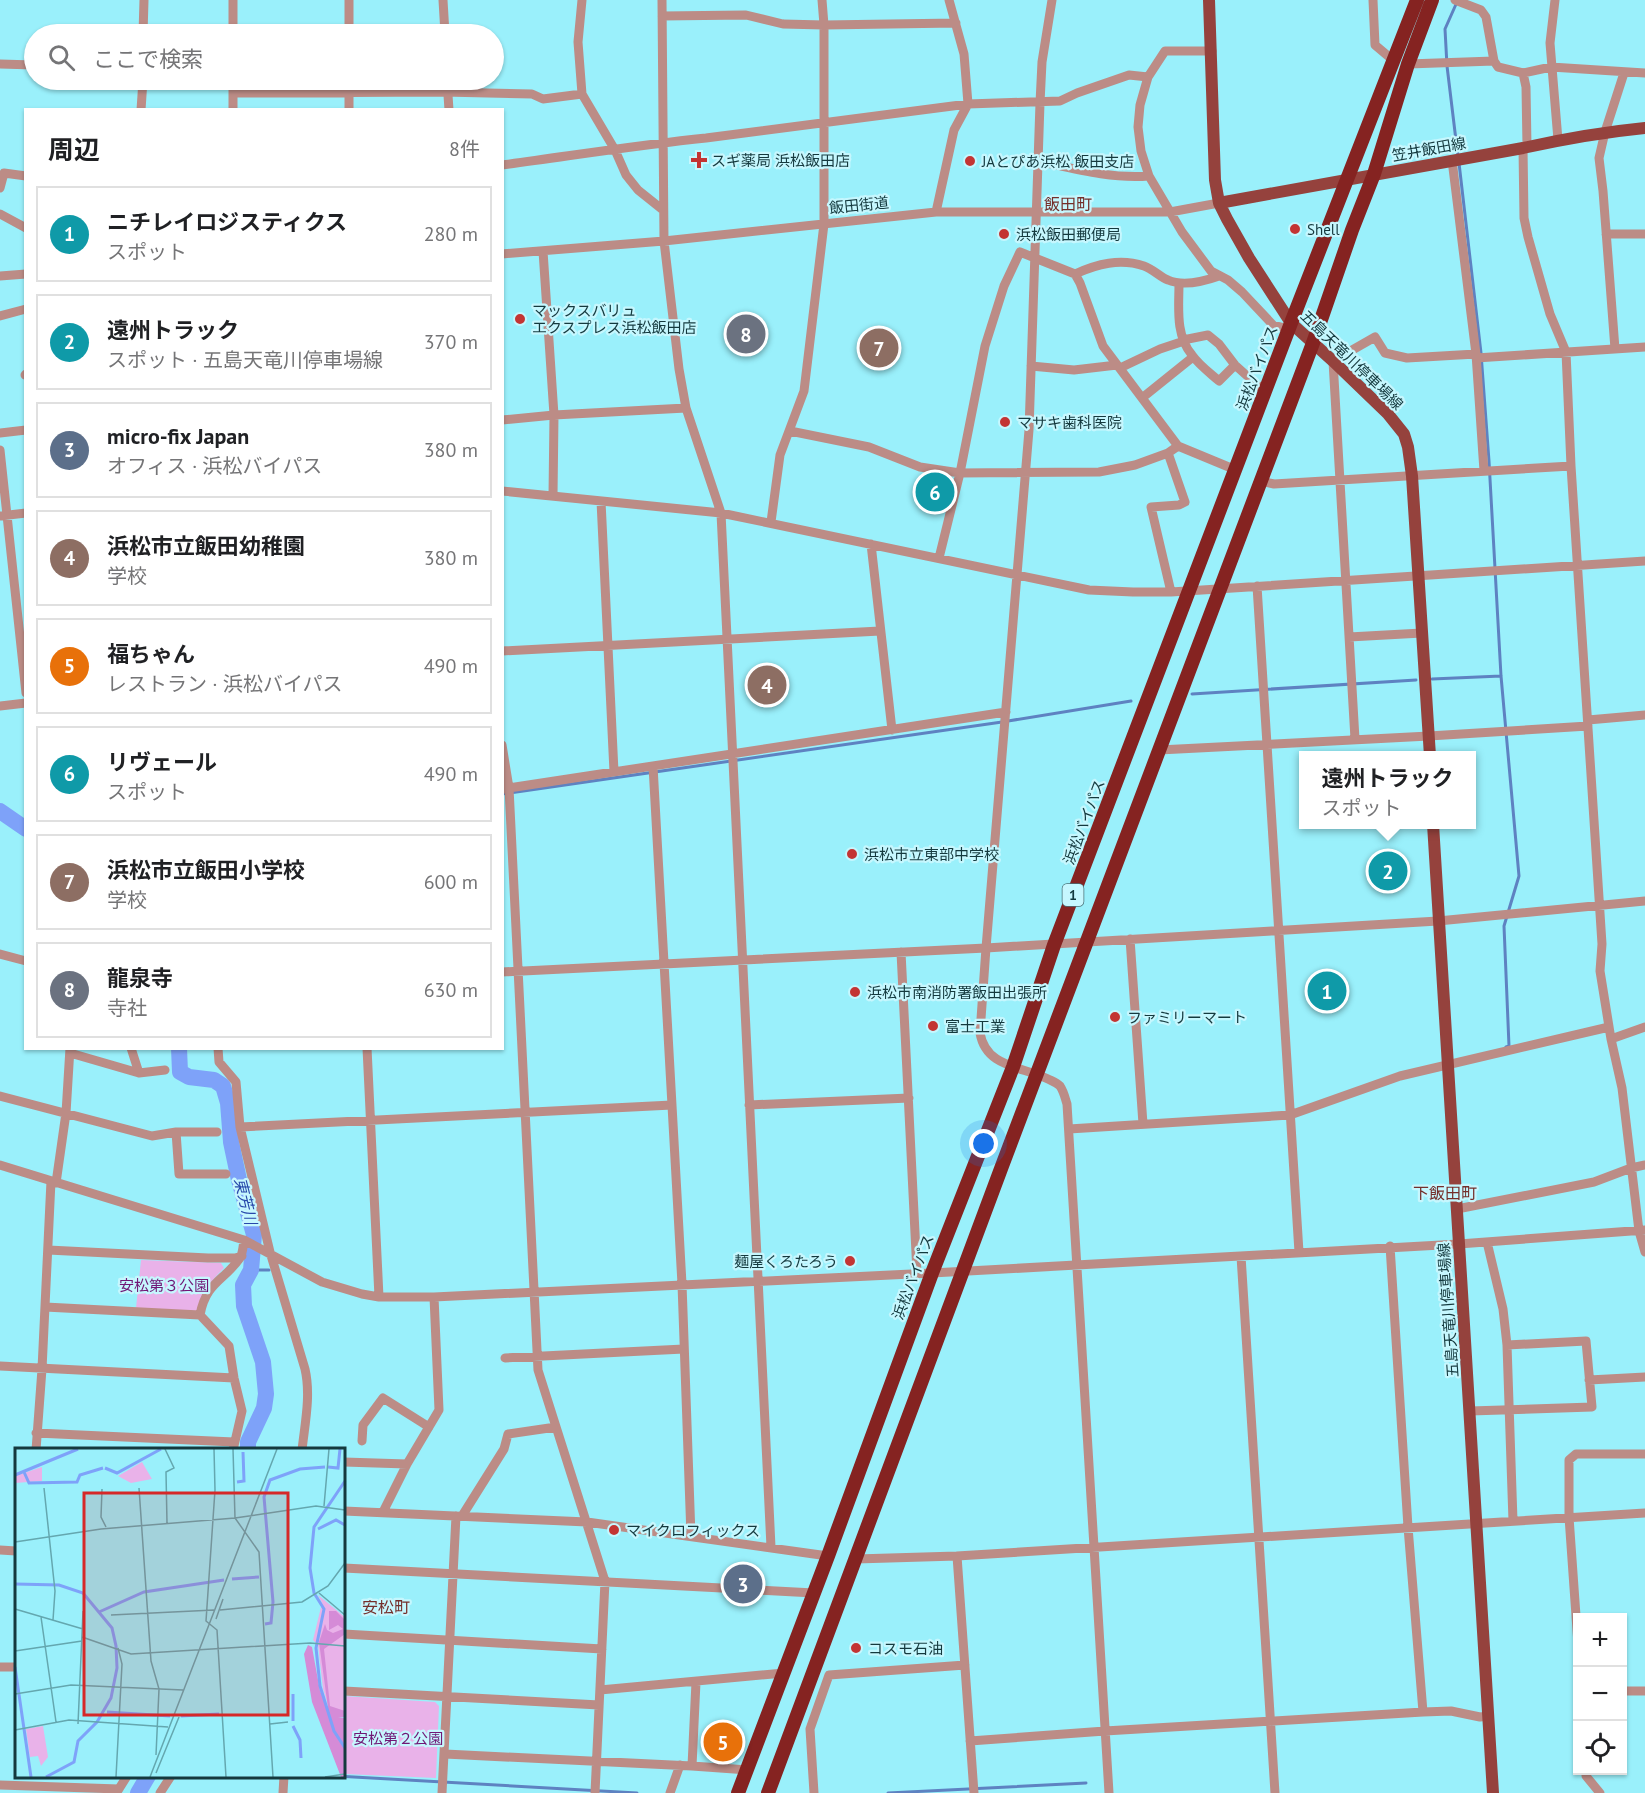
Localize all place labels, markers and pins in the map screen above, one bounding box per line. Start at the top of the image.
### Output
place label: スギ薬局 浜松飯田店 [711,151,850,170]
place label: JAとぴあ浜松 飯田支店 [981,152,1134,171]
marker: スギ薬局 浜松飯田店 [692,153,706,167]
marker: JAとぴあ浜松 飯田支店 [963,154,977,168]
place label: Shell [1307,220,1340,239]
marker: Shell [1288,222,1302,236]
place label: 浜松飯田郵便局 [1016,225,1121,244]
marker: 浜松飯田郵便局 [997,227,1011,241]
place label: マックスバリュ エクスプレス浜松飯田店 [532,301,697,337]
marker: マックスバリュ エクスプレス浜松飯田店 [513,312,527,326]
pin: 8 [726,312,766,356]
pin: 7 [860,326,898,370]
place label: マサキ歯科医院 [1017,413,1122,432]
marker: マサキ歯科医院 [998,415,1012,429]
pin: 6 [916,470,954,514]
pin: 4 [748,662,786,708]
place label: 浜松市立東部中学校 [864,845,999,864]
marker: 浜松市立東部中学校 [845,847,859,861]
pin: 2 [1368,848,1408,894]
pin: 1 [1308,968,1346,1014]
place label: 浜松市南消防署飯田出張所 [867,983,1047,1002]
marker: 浜松市南消防署飯田出張所 [848,985,862,999]
place label: ファミリーマート [1127,1008,1247,1027]
marker: ファミリーマート [1108,1010,1122,1024]
place label: 富士工業 [945,1017,1005,1036]
marker: 富士工業 [926,1019,940,1033]
place label: 麺屋くろたろう [734,1252,838,1271]
marker: 麺屋くろたろう [843,1254,857,1268]
place label: マイクロフィックス [626,1521,760,1540]
marker: マイクロフィックス [607,1523,621,1537]
pin: 3 [724,1562,762,1606]
place label: コスモ石油 [868,1639,943,1658]
marker: コスモ石油 [849,1641,863,1655]
pin: 5 [704,1720,742,1764]

